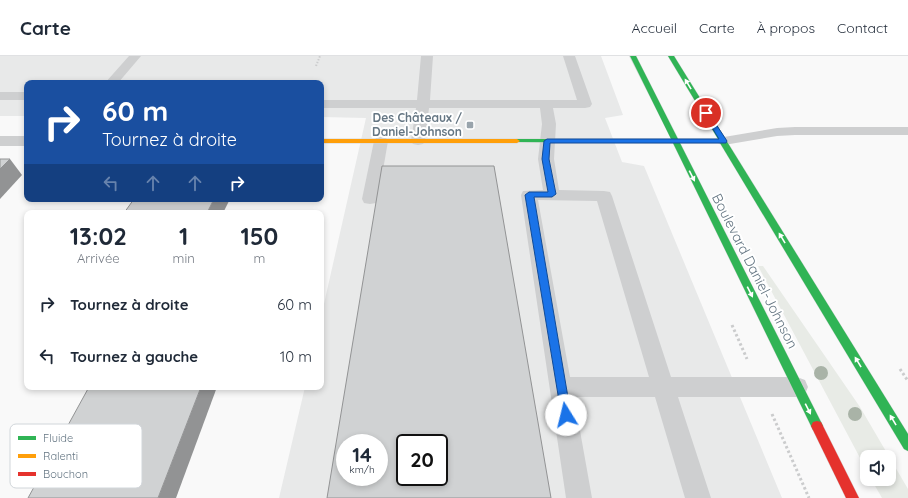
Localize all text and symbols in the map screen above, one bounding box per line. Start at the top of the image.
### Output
text: Carte [20,16,71,40]
text: Accueil [631,19,677,37]
text: Carte [699,19,735,37]
text: À propos [757,19,815,37]
text: Contact [837,19,888,37]
one-way arrow [685,78,692,90]
text: 60 m [102,93,168,128]
icon: right [36,96,88,148]
pin [689,96,723,130]
icon: arrive [695,102,717,124]
place label: Des Châteaux / Daniel-Johnson [372,110,462,139]
marker: Des Châteaux / Daniel-Johnson [465,120,475,130]
text: Tournez à droite [102,128,237,151]
one-way arrow [689,170,695,182]
icon: left [100,172,122,194]
icon: ahead [142,172,164,194]
icon: ahead [184,172,206,194]
icon: right [226,172,248,194]
street label: Boulevard Daniel-Johnson [708,190,802,352]
text: 13:02 [70,221,127,251]
text: 1 [179,221,188,251]
text: 150 [240,221,278,251]
one-way arrow [778,233,786,243]
text: Arrivée [77,250,120,266]
text: min [173,250,195,266]
text: m [253,250,265,266]
one-way arrow [747,287,753,298]
icon: right [36,293,58,315]
text: Tournez à droite [70,295,189,314]
text: 60 m [277,295,312,314]
icon: left [36,345,58,367]
text: Tournez à gauche [70,347,198,366]
text: 10 m [280,347,312,366]
one-way arrow [854,357,861,368]
position arrow [545,394,587,436]
one-way arrow [805,403,811,414]
one-way arrow [889,415,897,426]
legend [10,424,142,488]
text: Fluide [43,431,73,445]
speed limit sign: 20 [396,434,448,486]
text: 14 [352,442,372,467]
text: Ralenti [43,449,78,463]
map controls [860,450,896,486]
button: sound [860,450,896,486]
text: km/h [349,463,375,476]
text: Bouchon [43,467,88,481]

